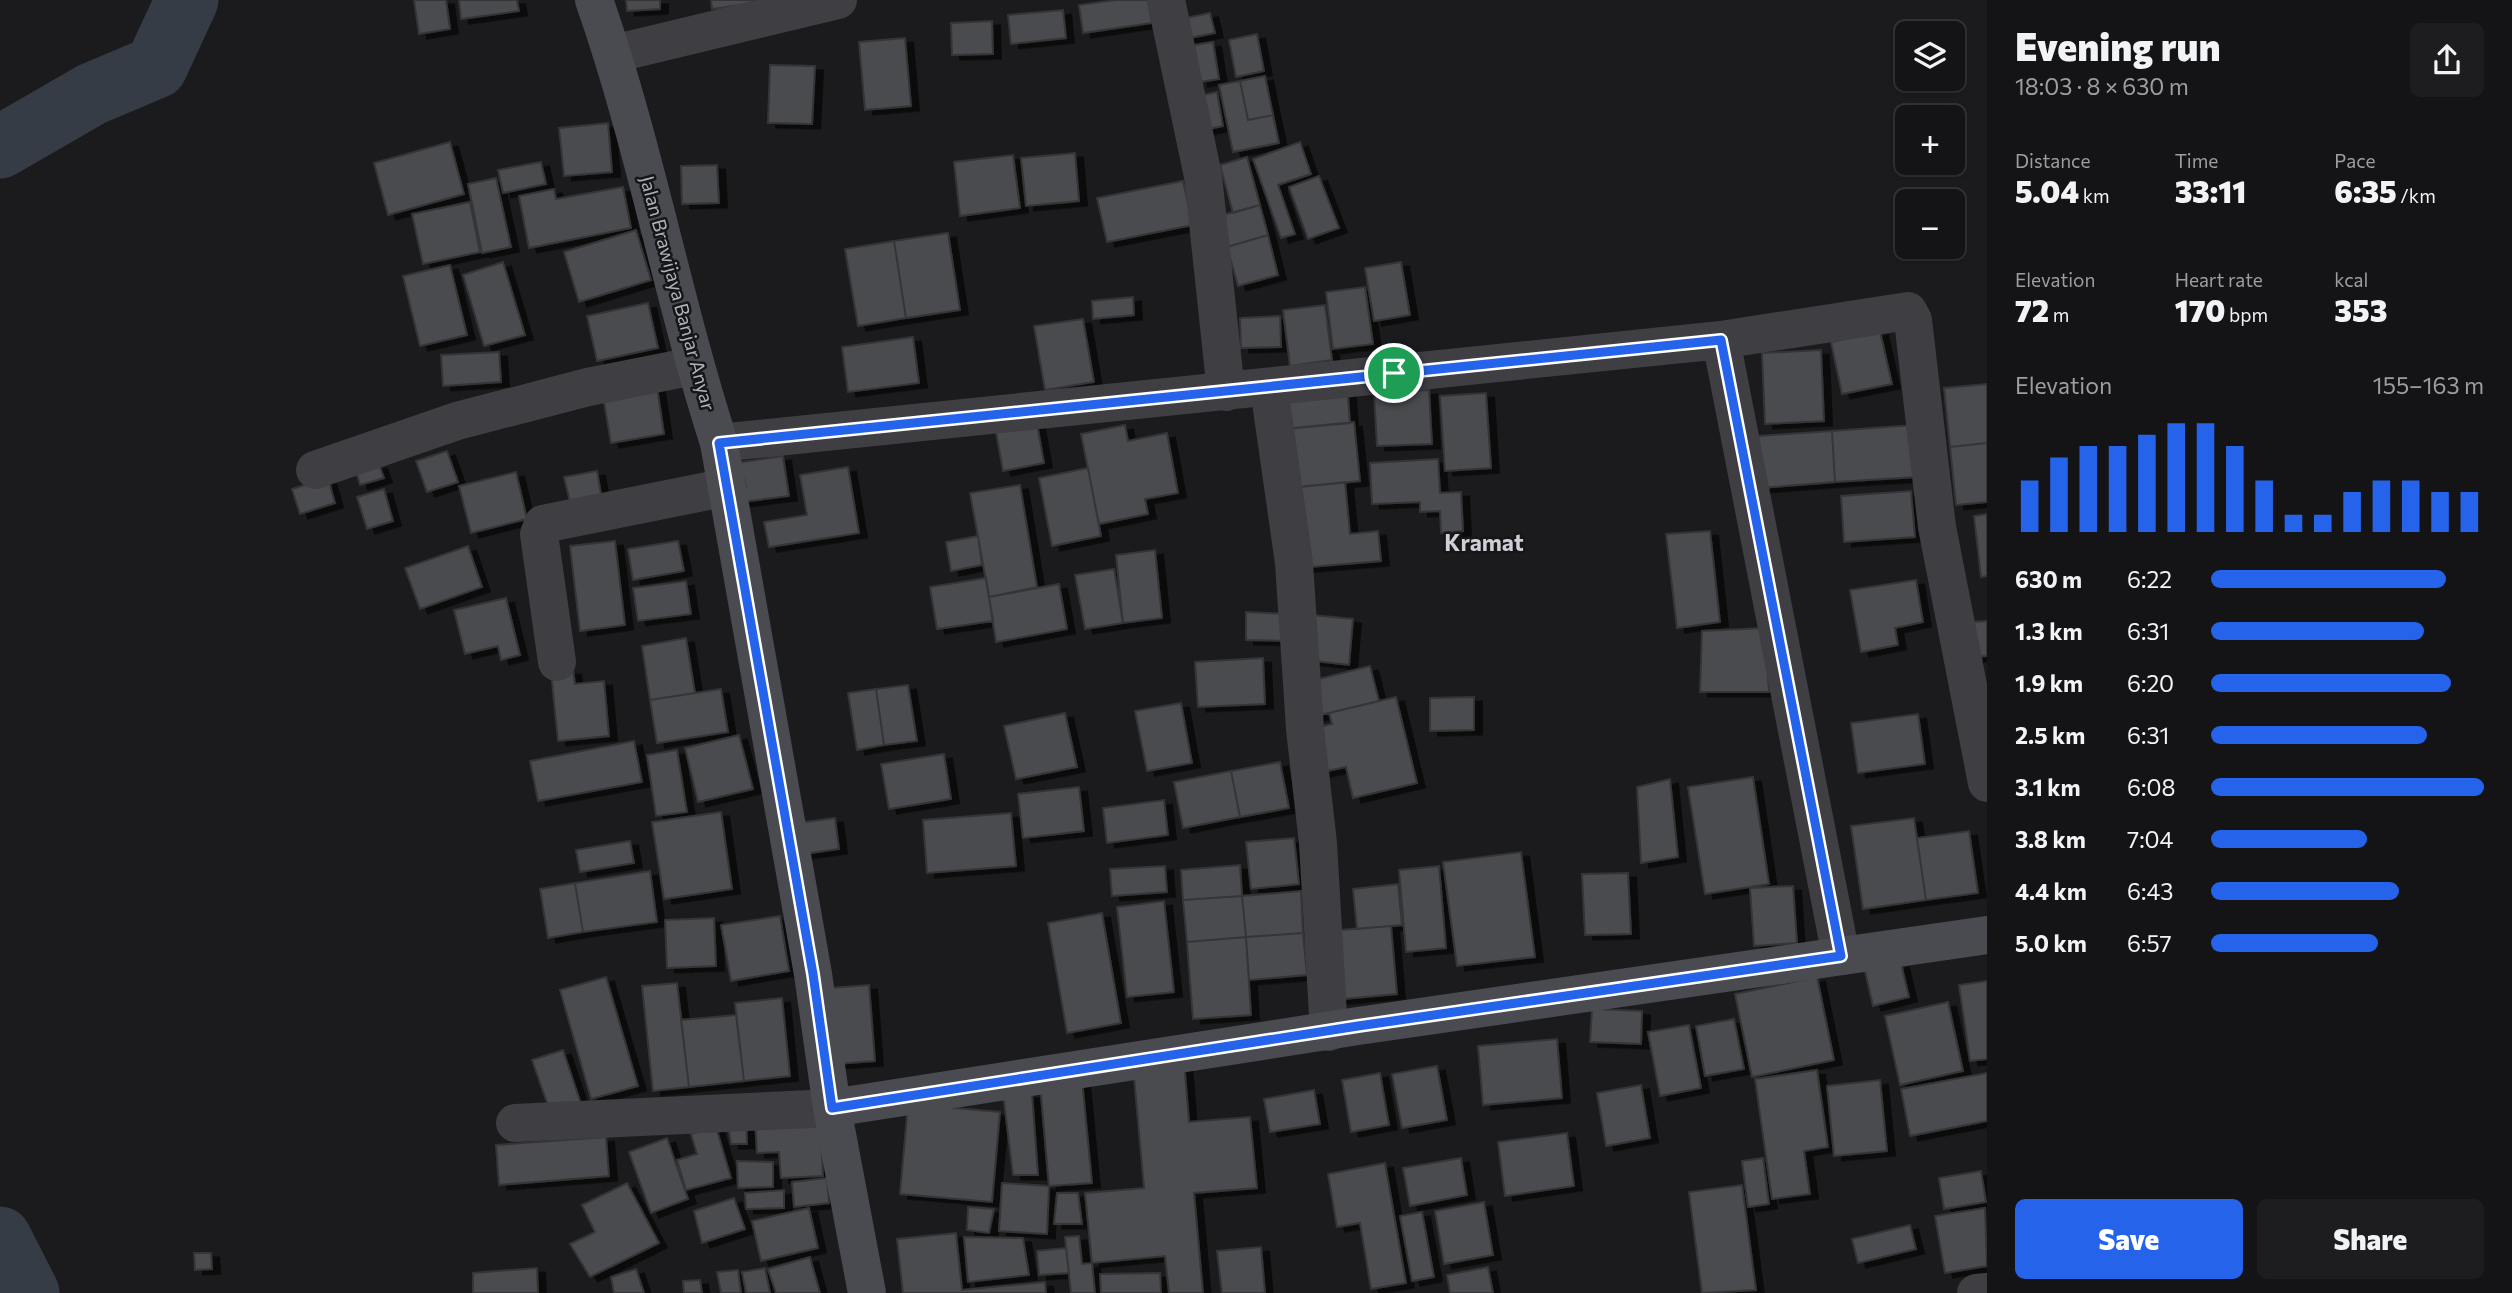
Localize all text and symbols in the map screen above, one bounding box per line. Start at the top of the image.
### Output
map controls [1895,21,1965,259]
button: layers [1895,21,1965,91]
text: Evening run [2015,22,2221,69]
button: share [2410,23,2484,97]
text: 18:03 · 8 × 630 m [2015,72,2189,100]
button: + [1895,105,1965,175]
text: Distance [2015,149,2091,172]
text: Time [2175,149,2218,172]
text: Pace [2334,149,2376,172]
text: 5.04 [2015,172,2079,209]
text: 33:11 [2175,172,2246,209]
text: 6:35 [2334,172,2397,209]
street label: Jalan Brawijaya Banjar Anyar [636,173,721,413]
text: km [2079,184,2110,207]
text: /km [2397,184,2436,207]
button: − [1895,189,1965,259]
text: Elevation [2015,268,2095,291]
text: Heart rate [2175,268,2263,291]
text: kcal [2334,268,2368,291]
text: 72 [2015,291,2049,328]
text: 170 [2175,291,2225,328]
text: 353 [2334,291,2387,328]
text: m [2049,303,2069,326]
text: bpm [2225,303,2268,326]
pin [1364,343,1424,403]
icon: arrive [1375,354,1413,392]
text: Elevation [2015,371,2112,399]
text: 155–163 m [2373,371,2484,399]
district label: Kramat [1444,528,1524,556]
text: 630 m [2015,565,2082,593]
text: 6:22 [2127,565,2172,593]
text: 1.3 km [2015,617,2083,645]
text: 6:31 [2127,617,2169,645]
text: 1.9 km [2015,669,2083,697]
text: 6:20 [2127,669,2174,697]
text: 2.5 km [2015,721,2085,749]
text: 6:31 [2127,721,2169,749]
text: 3.1 km [2015,773,2081,801]
text: 6:08 [2127,773,2175,801]
text: 3.8 km [2015,825,2086,853]
text: 7:04 [2127,825,2173,853]
text: 4.4 km [2015,877,2087,905]
text: 6:43 [2127,877,2173,905]
text: 5.0 km [2015,929,2087,957]
text: 6:57 [2127,929,2172,957]
button: Save [2015,1199,2243,1279]
button: Share [2257,1199,2484,1279]

